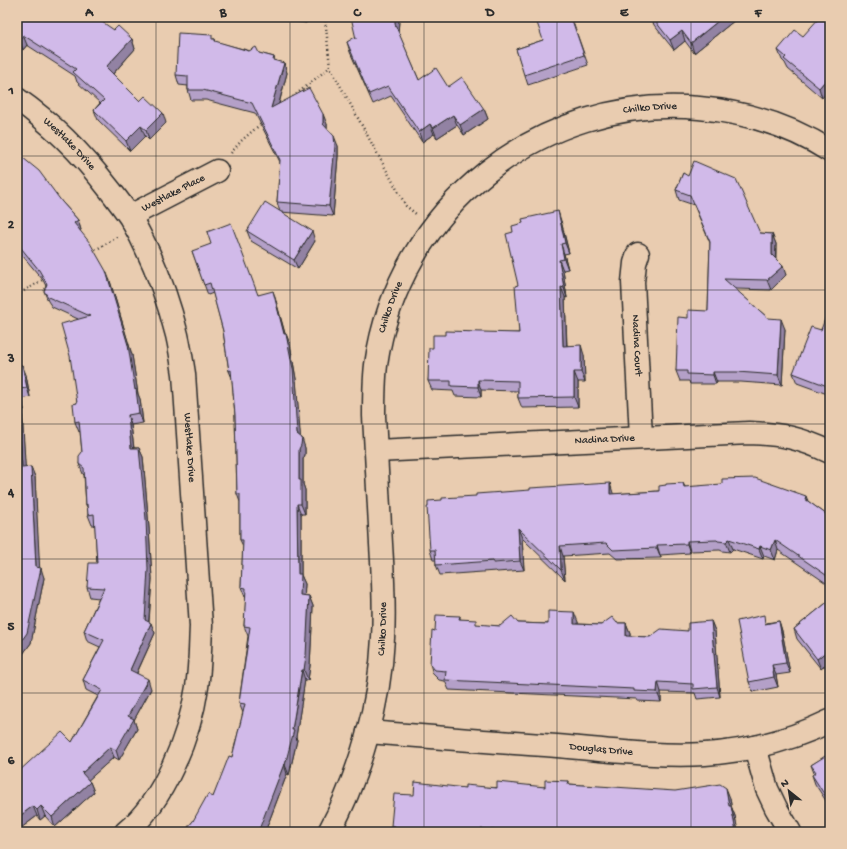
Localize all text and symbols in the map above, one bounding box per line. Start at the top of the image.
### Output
text: A [84,6,94,21]
text: B [219,6,228,21]
text: C [352,6,362,21]
text: D [485,6,495,21]
text: E [620,6,629,21]
text: F [754,6,763,21]
text: 1 [7,84,14,99]
street label: Chilko Drive [622,101,677,117]
street label: Westlake Drive [40,115,98,173]
street label: Westlake Place [140,172,207,215]
text: 2 [8,218,15,233]
street label: Chilko Drive [377,279,406,334]
street label: Nadina Court [629,314,644,378]
text: 3 [7,352,15,367]
street label: Westlake Drive [181,413,197,483]
street label: Nadina Drive [574,433,635,447]
text: 4 [7,486,15,501]
street label: Chilko Drive [376,602,390,656]
text: 5 [8,620,15,635]
street label: Douglas Drive [568,741,634,759]
text: 6 [8,754,15,769]
north arrow [769,771,809,811]
text: N [779,777,791,791]

